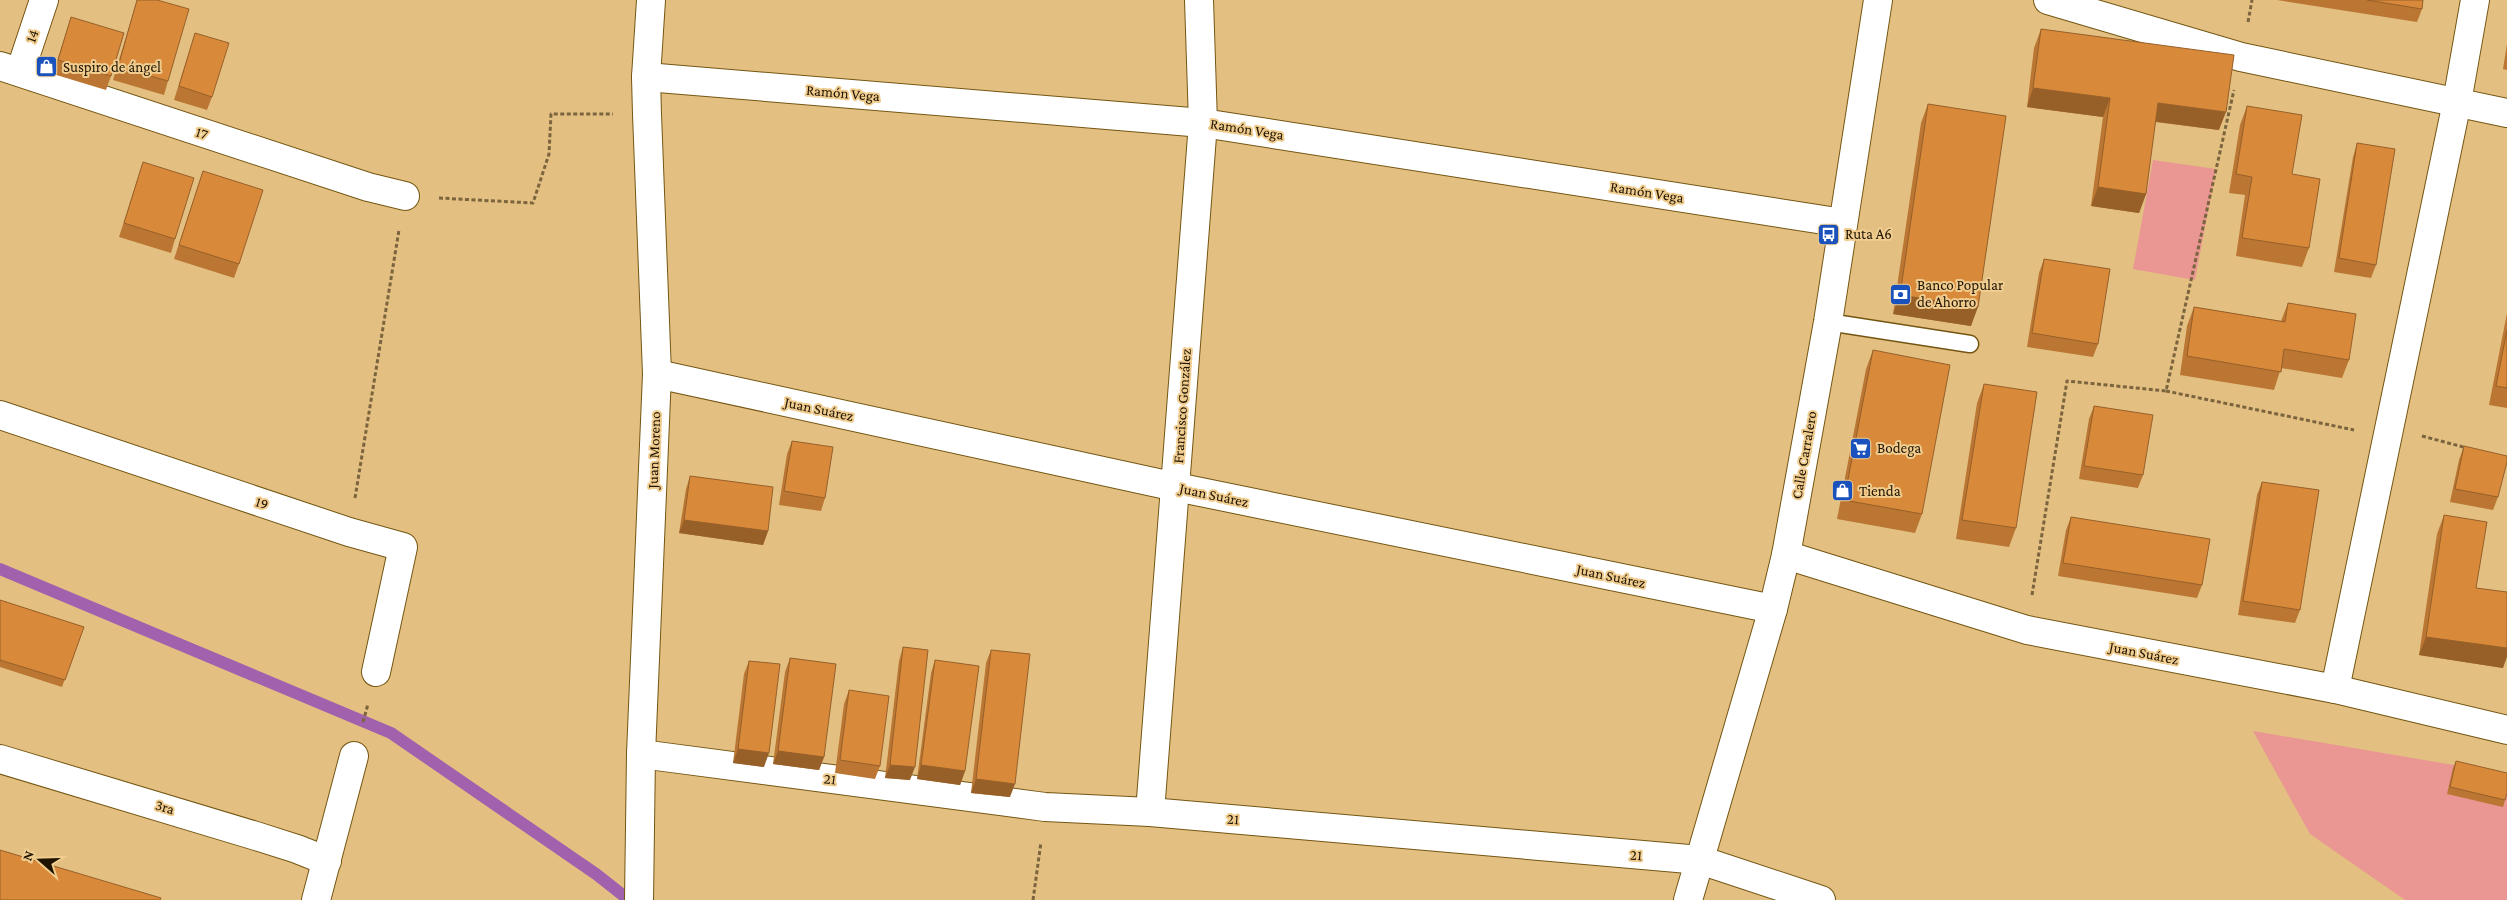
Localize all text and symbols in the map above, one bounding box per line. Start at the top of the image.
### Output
street label: 14 [22,27,42,45]
shop icon: Suspiro de ángel [35,55,59,79]
place label: Suspiro de ángel [63,59,161,76]
street label: Ramón Vega [805,82,881,105]
street label: Ramón Vega [1209,115,1285,144]
street label: 17 [194,124,210,142]
street label: Ramón Vega [1609,178,1685,207]
bus stop icon: Ruta A6 [1817,222,1841,246]
place label: Ruta A6 [1845,226,1892,242]
place label: Banco Popular de Ahorro [1917,277,2004,310]
bank icon: Banco Popular de Ahorro [1889,282,1913,306]
street label: Francisco González [1170,348,1194,464]
street label: Juan Suárez [781,393,855,425]
street label: Calle Carralero [1788,410,1820,500]
street label: Juan Moreno [645,411,664,491]
supermarket icon: Bodega [1849,436,1873,460]
place label: Bodega [1877,440,1921,457]
street label: Juan Suárez [1176,479,1250,511]
shop icon: Tienda [1831,479,1855,503]
place label: Tienda [1859,483,1901,499]
street label: 19 [254,493,270,513]
street label: Juan Suárez [1573,560,1647,592]
street label: Juan Suárez [2106,638,2180,669]
street label: 21 [823,770,837,788]
street label: 3ra [154,797,177,817]
street label: 21 [1226,811,1240,827]
north arrow [15,835,65,885]
street label: 21 [1629,847,1643,863]
text: N [19,848,37,863]

